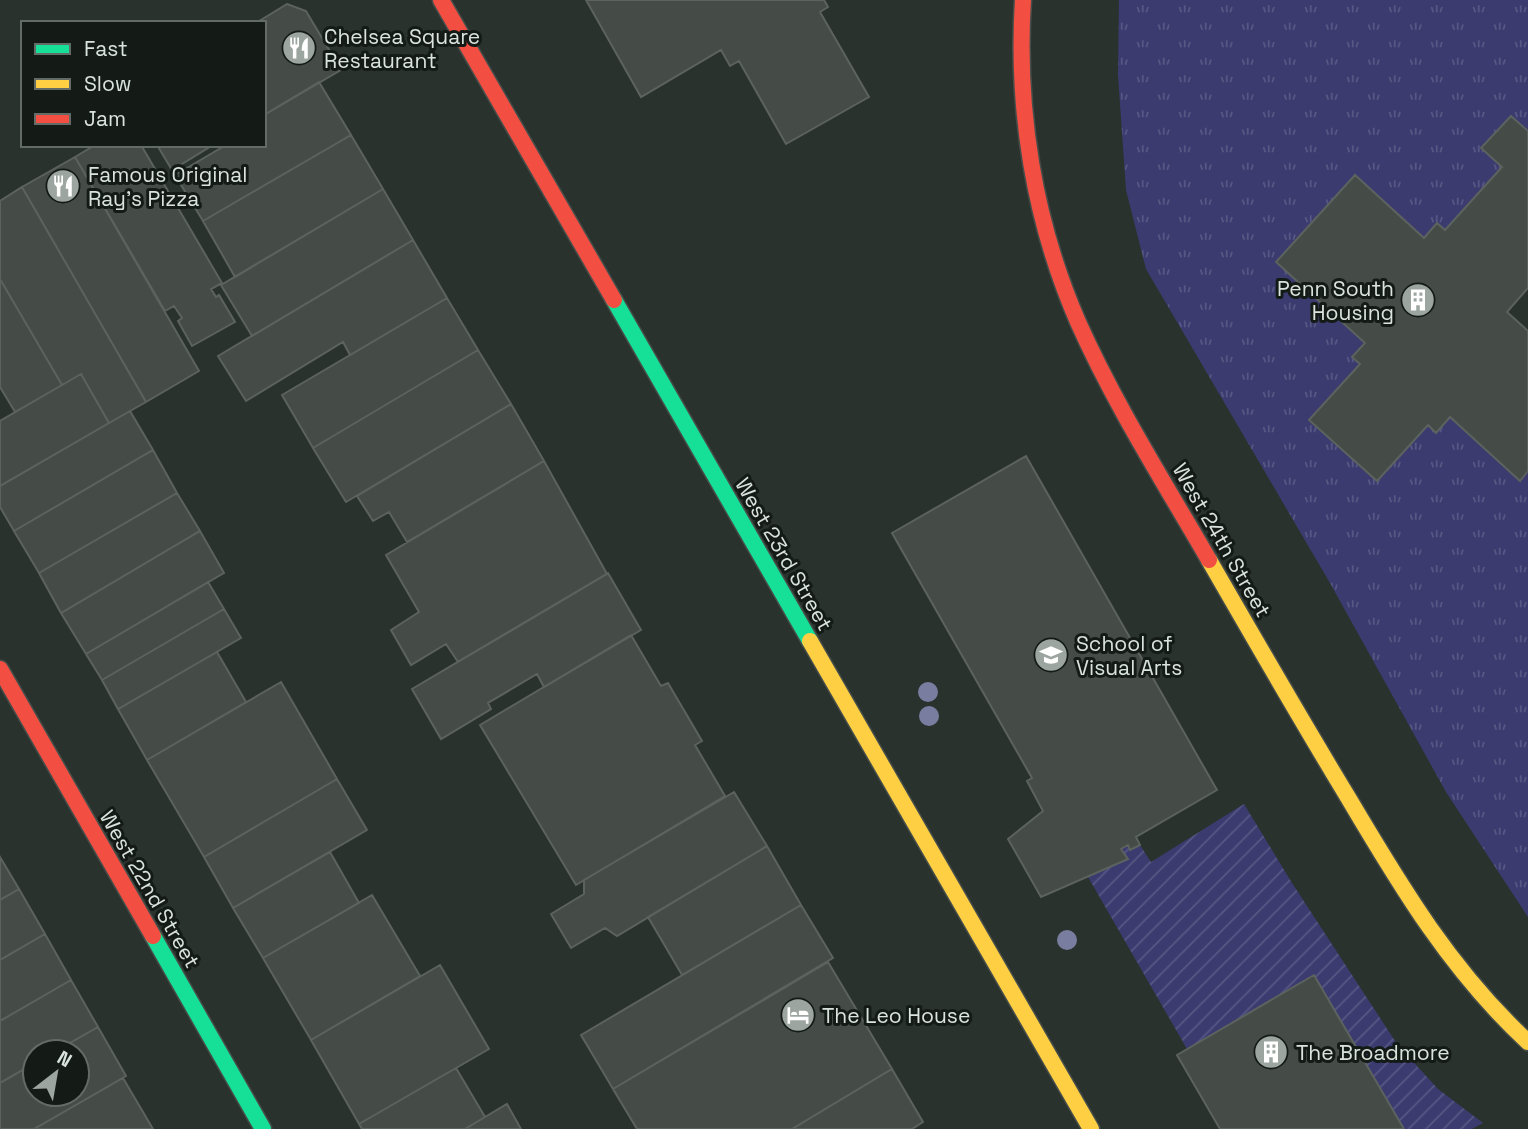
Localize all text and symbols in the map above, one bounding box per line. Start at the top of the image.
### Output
legend [21,21,266,147]
place label: Chelsea Square Restaurant [324,23,480,74]
restaurant icon: Chelsea Square Restaurant [280,29,318,67]
text: Fast [84,35,128,62]
text: Slow [84,70,132,97]
text: Jam [84,105,126,132]
place label: Famous Original Ray's Pizza [88,161,247,212]
restaurant icon: Famous Original Ray's Pizza [44,167,82,205]
place label: Penn South Housing [1277,275,1394,326]
building icon: Penn South Housing [1399,281,1437,319]
street label: West 24th Street [1167,458,1277,622]
street label: West 23rd Street [729,473,839,635]
place label: School of Visual Arts [1076,630,1182,681]
school or university icon: School of Visual Arts [1032,636,1070,674]
street label: West 22nd Street [94,805,206,973]
hotel icon: The Leo House [779,996,817,1034]
place label: The Leo House [822,1002,970,1029]
building icon: The Broadmore [1252,1033,1290,1071]
north arrow [21,1038,91,1108]
place label: The Broadmore [1296,1039,1450,1066]
text: N [53,1045,76,1073]

